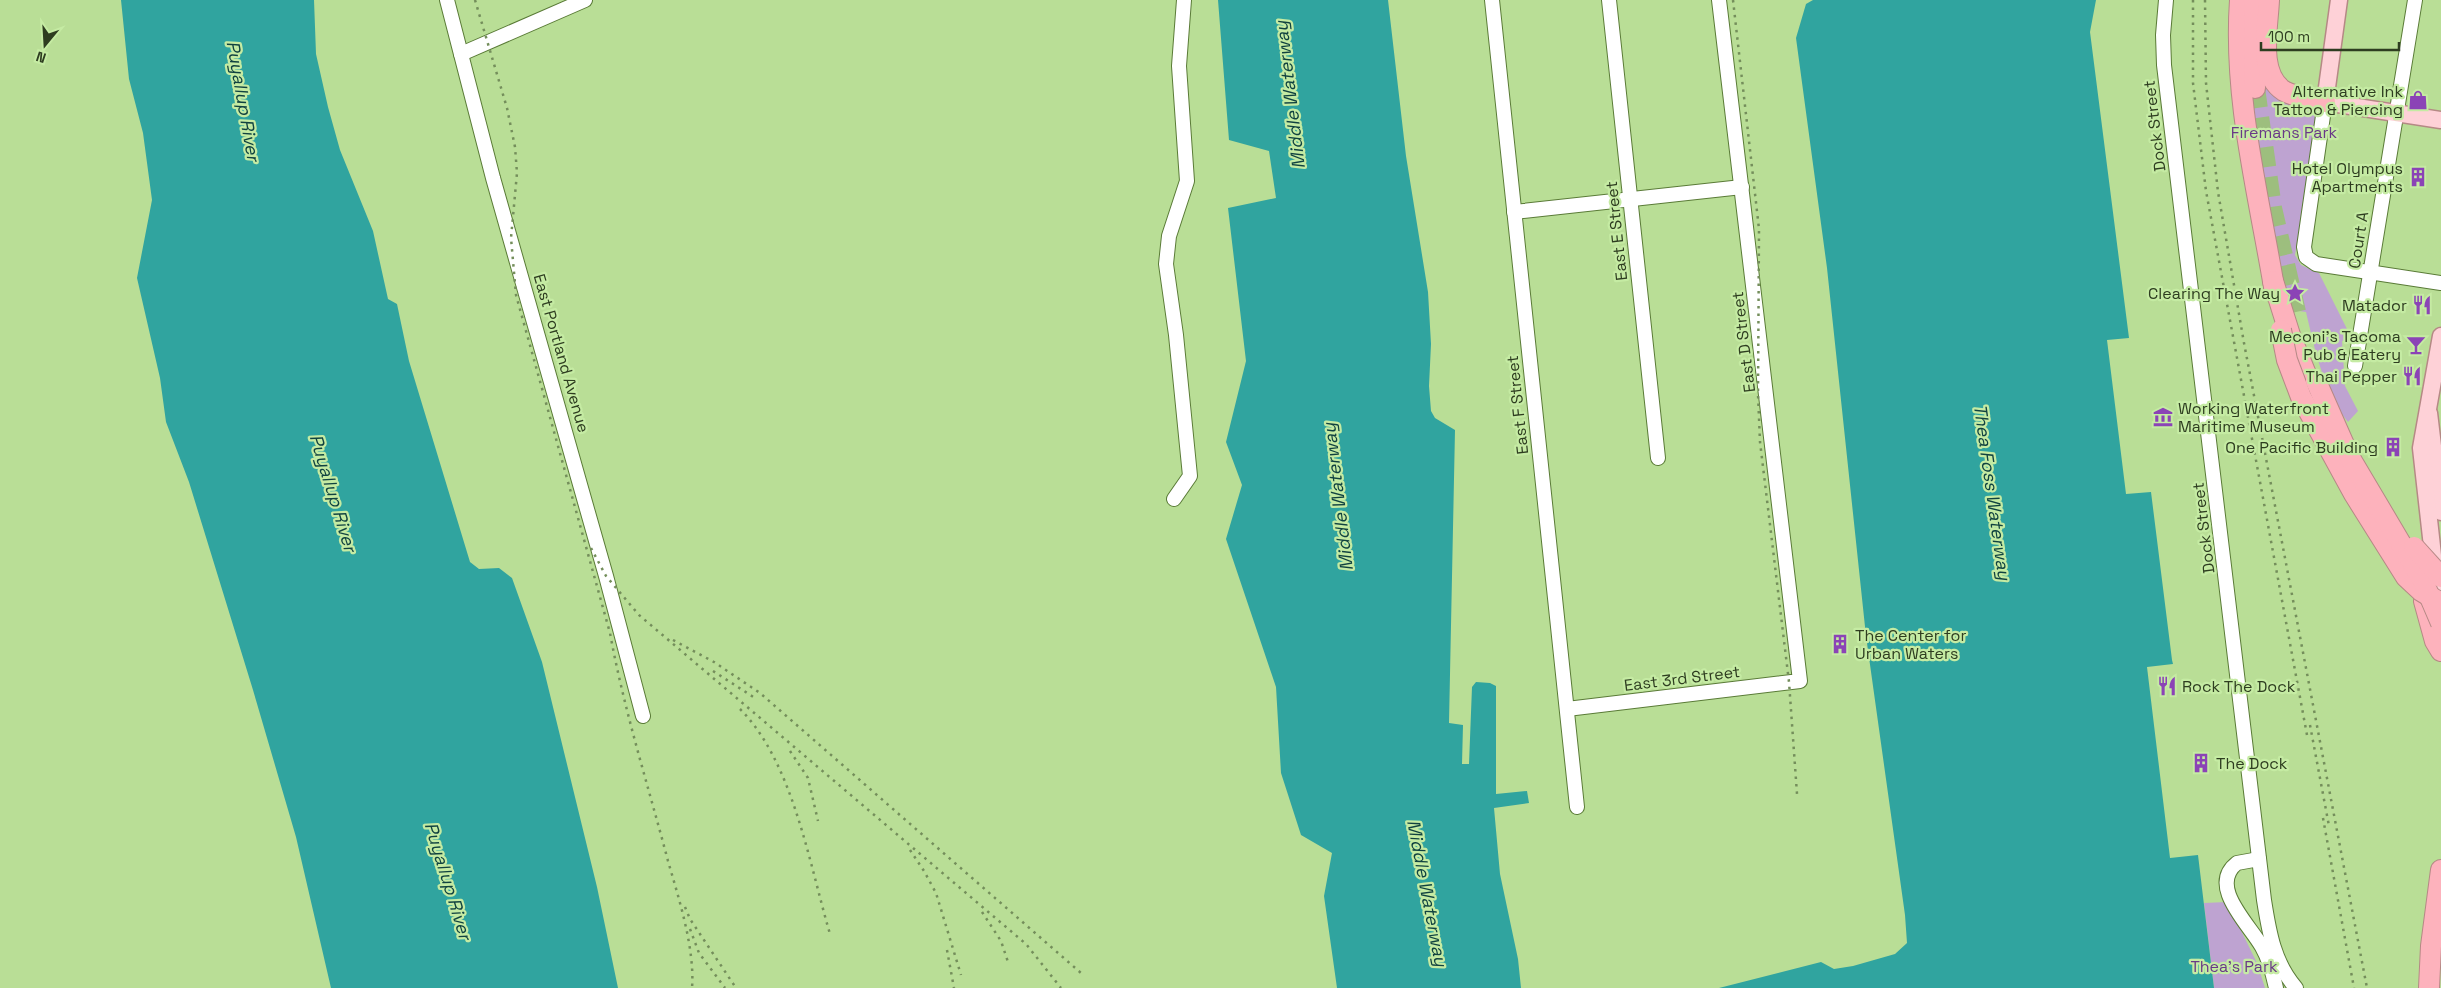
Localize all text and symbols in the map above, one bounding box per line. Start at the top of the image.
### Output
water label: Middle Waterway [1269,19,1310,170]
north arrow [20,20,70,70]
scale bar [2261,20,2398,52]
text: 100 m [2268,27,2310,46]
water label: Puyallup River [222,39,266,165]
text: N [34,47,48,67]
street label: Dock Street [2138,79,2171,173]
place label: Alternative Ink Tattoo & Piercing [2273,81,2403,120]
shop icon: Alternative Ink Tattoo & Piercing [2407,89,2429,111]
park label: Firemans Park [2231,122,2338,143]
place label: Hotel Olympus Apartments [2292,158,2403,197]
building icon: Hotel Olympus Apartments [2407,166,2429,188]
street label: East E Street [1601,180,1632,282]
street label: Court A [2344,210,2373,270]
street label: East Portland Avenue [529,271,594,435]
place icon: Clearing The Way [2284,282,2306,304]
place label: Clearing The Way [2148,283,2280,304]
street label: East D Street [1727,290,1760,394]
restaurant icon: Matador [2411,294,2433,316]
place label: Matador [2342,295,2407,316]
place label: Meconi's Tacoma Pub & Eatery [2269,326,2401,365]
bar icon: Meconi's Tacoma Pub & Eatery [2405,334,2427,356]
street label: East F Street [1502,354,1533,456]
restaurant icon: Thai Pepper [2401,365,2423,387]
place label: Thai Pepper [2306,366,2397,387]
place label: Working Waterfront Maritime Museum [2178,398,2329,437]
water label: Thea Foss Waterway [1969,402,2016,582]
museum icon: Working Waterfront Maritime Museum [2152,406,2174,428]
water label: Middle Waterway [1317,421,1358,572]
water label: Puyallup River [305,431,363,557]
building icon: One Pacific Building [2382,436,2404,458]
place label: One Pacific Building [2225,437,2378,458]
street label: Dock Street [2187,481,2220,575]
place label: The Center for Urban Waters [1855,625,1966,664]
building icon: The Center for Urban Waters [1829,633,1851,655]
street label: East 3rd Street [1623,661,1741,696]
restaurant icon: Rock The Dock [2156,675,2178,697]
place label: Rock The Dock [2182,676,2296,697]
building icon: The Dock [2190,752,2212,774]
place label: The Dock [2216,753,2288,774]
water label: Middle Waterway [1402,818,1453,969]
water label: Puyallup River [420,819,478,945]
park label: Thea's Park [2190,956,2278,977]

